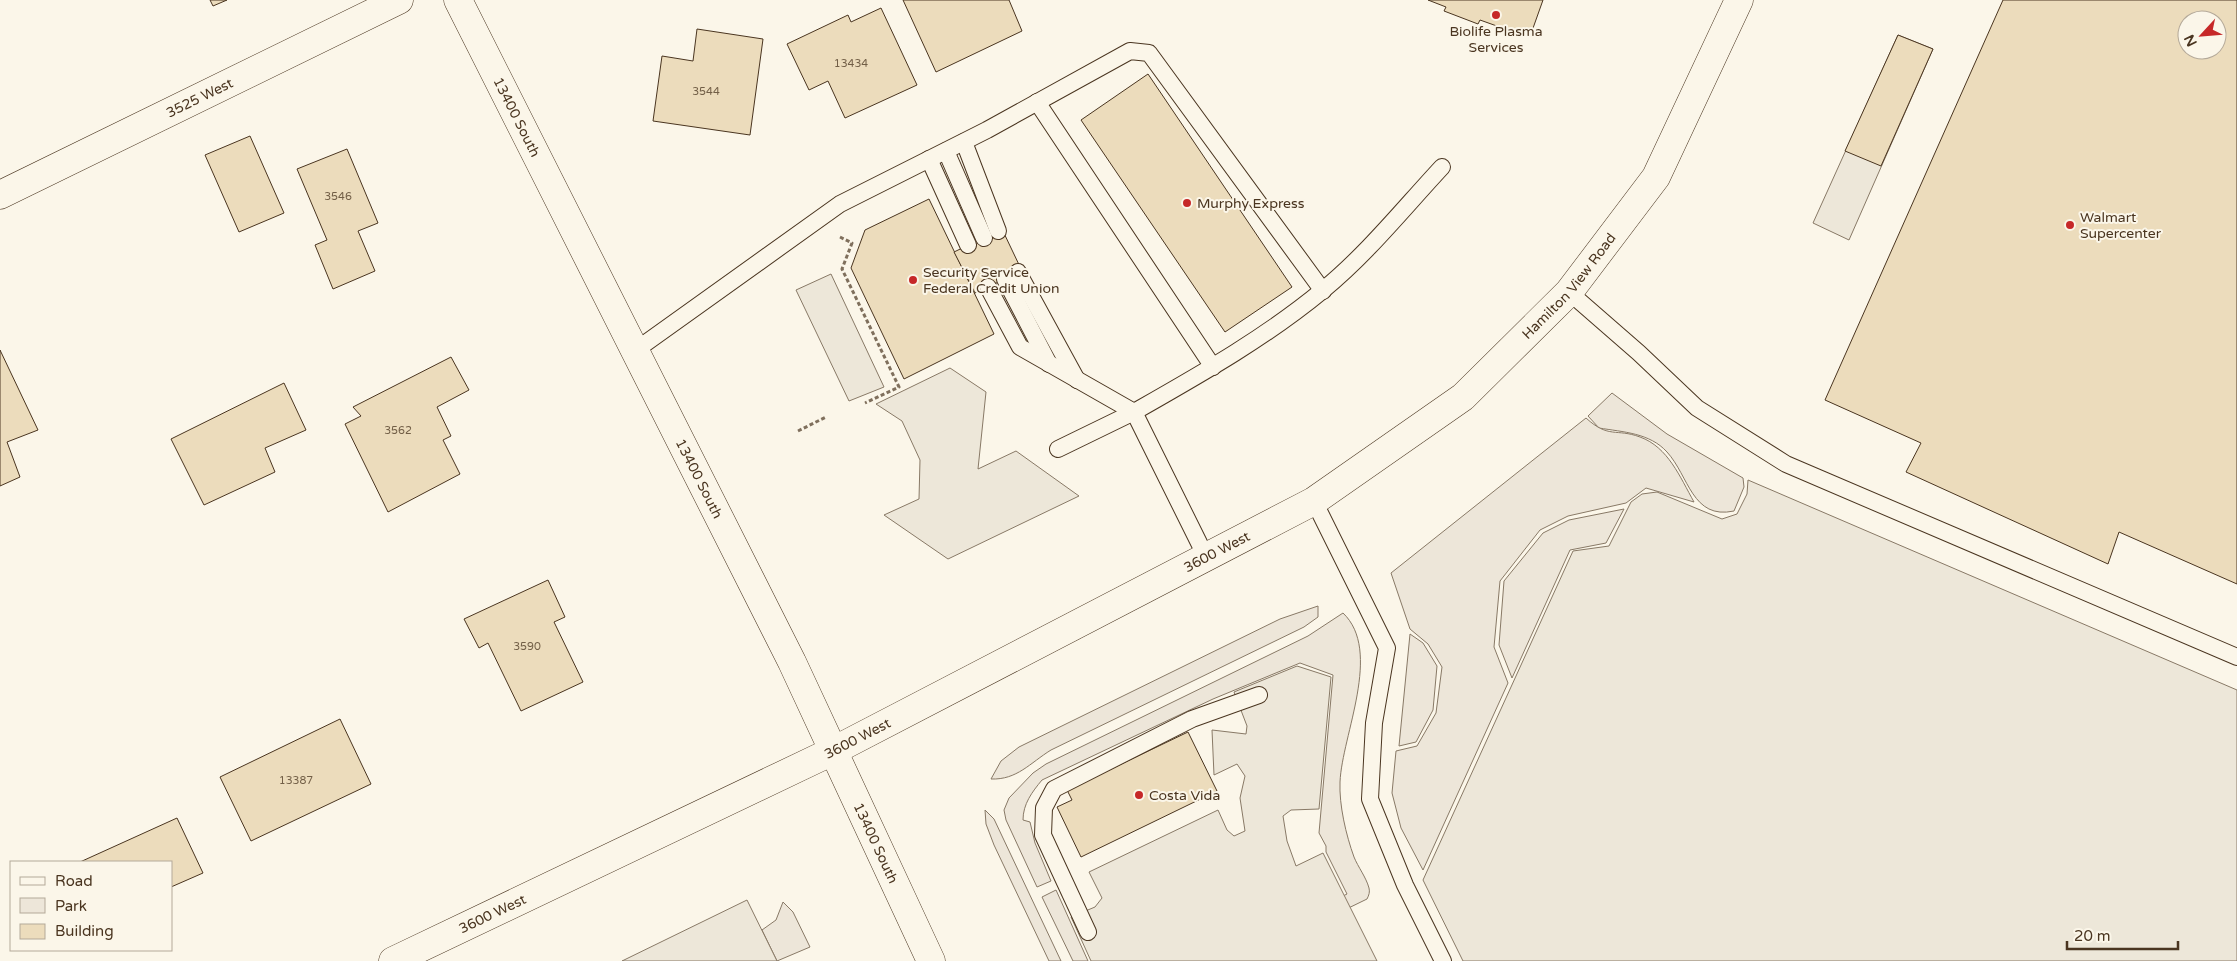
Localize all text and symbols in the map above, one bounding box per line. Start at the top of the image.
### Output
marker: Biolife Plasma Services [1490,9,1502,21]
north arrow [2177,10,2227,60]
place label: Biolife Plasma Services [1449,23,1543,56]
text: N [2181,32,2201,49]
house number: 13434 [834,57,868,70]
street label: 3525 West [163,74,236,121]
street label: 13400 South [489,74,544,160]
house number: 3544 [692,85,720,98]
house number: 3546 [324,190,352,203]
place label: Murphy Express [1197,195,1305,212]
marker: Murphy Express [1181,197,1193,209]
place label: Walmart Supercenter [2080,209,2162,242]
marker: Walmart Supercenter [2064,219,2076,231]
street label: Hamilton View Road [1519,230,1620,343]
place label: Security Service Federal Credit Union [923,264,1059,297]
marker: Security Service Federal Credit Union [907,274,919,286]
house number: 3562 [384,424,412,437]
street label: 13400 South [672,436,726,522]
street label: 3600 West [1181,527,1254,576]
house number: 3590 [513,640,541,653]
street label: 3600 West [822,714,894,763]
house number: 13387 [279,774,313,787]
place label: Costa Vida [1149,787,1220,804]
marker: Costa Vida [1133,789,1145,801]
street label: 13400 South [850,800,902,886]
legend [10,861,172,951]
text: Road [55,872,93,890]
street label: 3600 West [456,891,529,937]
text: Park [55,897,87,915]
scale bar [2067,918,2178,950]
text: Building [55,922,114,940]
text: 20 m [2074,927,2111,945]

